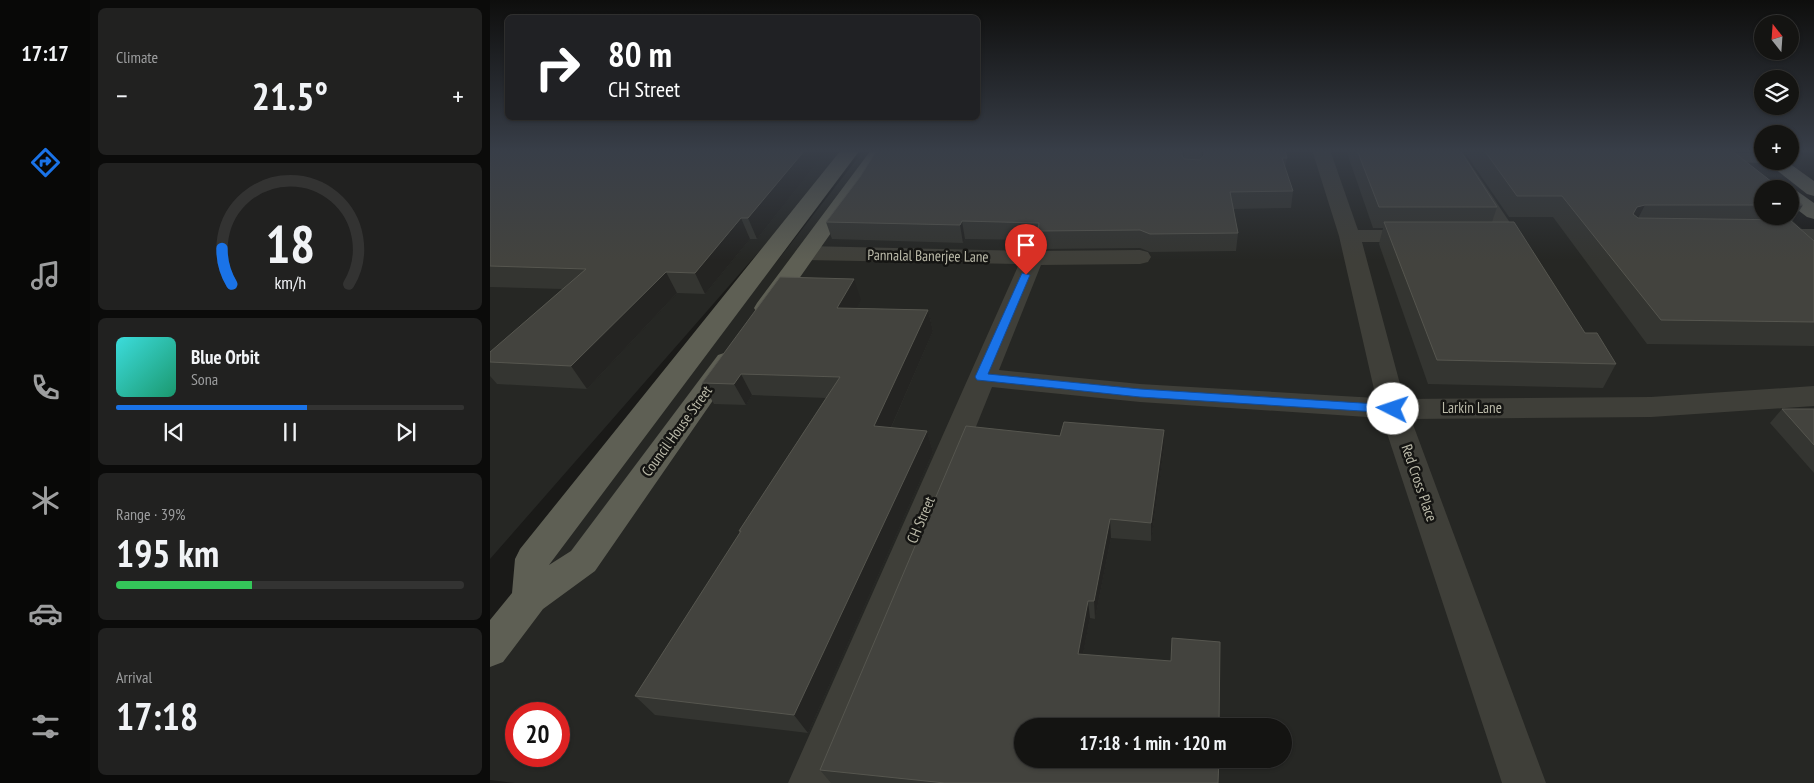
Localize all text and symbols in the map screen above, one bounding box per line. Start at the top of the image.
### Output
north arrow [1754,15,1799,60]
map controls [1754,15,1799,225]
text: 80 m [608,31,672,77]
icon: right [525,35,590,100]
text: 17:17 [21,39,69,67]
text: Climate [116,47,158,67]
button: layers [1754,70,1799,115]
text: 21.5° [252,71,328,120]
text: CH Street [608,75,680,103]
text: − [116,77,128,114]
text: + [452,77,464,114]
button: + [1754,125,1799,170]
icon: directions [28,145,63,180]
button: − [1754,180,1799,225]
text: 18 [265,210,315,277]
pin [1005,224,1047,275]
icon: arrive [1012,231,1040,259]
street label: Pannalal Banerjee Lane [867,245,989,266]
icon: music [28,258,63,293]
text: km/h [274,271,306,294]
text: Blue Orbit [191,345,260,369]
text: Sona [191,369,218,389]
icon: phone [28,370,63,405]
street label: Council House Street [637,382,716,480]
position arrow [1366,382,1418,434]
street label: Larkin Lane [1442,398,1502,417]
icon: previous [160,418,188,446]
icon: pause [276,418,304,446]
icon: next [392,418,420,446]
street label: Red Cross Place [1397,442,1442,524]
icon: climate [28,483,63,518]
street label: CH Street [902,493,939,546]
text: Range · 39% [116,504,185,524]
text: 195 km [116,528,219,577]
icon: car [28,596,63,631]
text: Arrival [116,667,152,687]
text: 17:18 [116,691,198,740]
speed limit sign: 20 [505,702,570,767]
icon: filters [28,709,63,744]
text: 17:18 · 1 min · 120 m [1080,731,1226,755]

